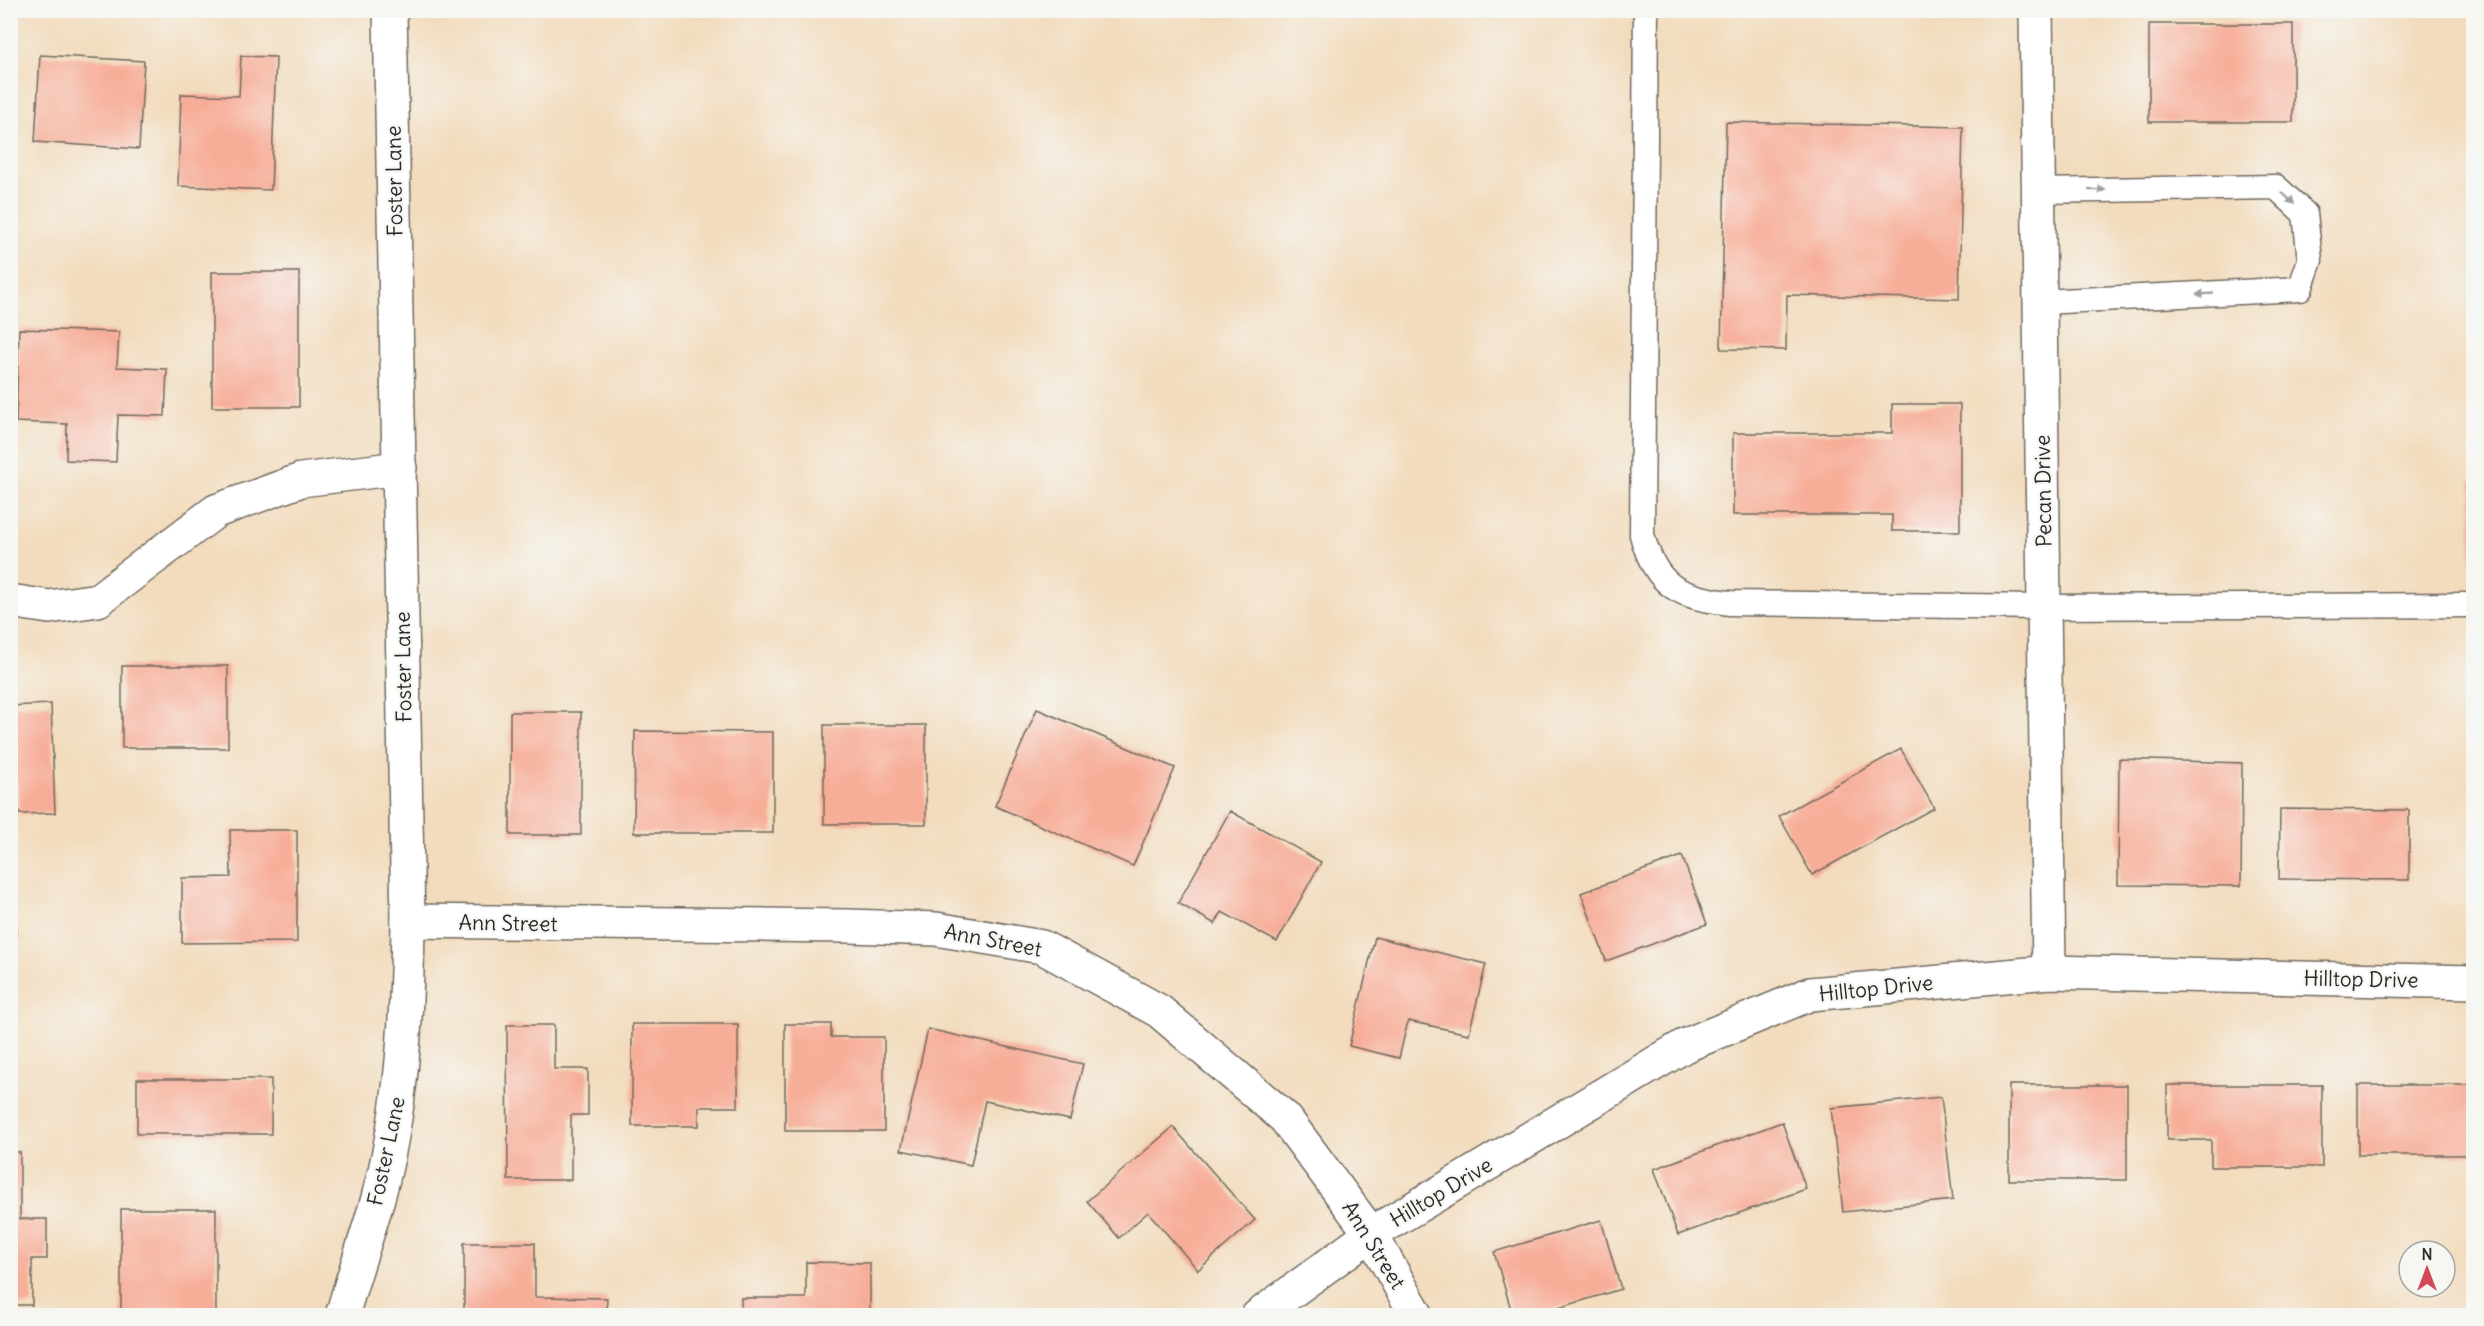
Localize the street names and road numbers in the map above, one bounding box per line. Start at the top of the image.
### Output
street label: Foster Lane [380,125,408,237]
street label: Pecan Drive [2029,435,2057,547]
street label: Foster Lane [389,611,417,723]
street label: Ann Street [458,909,558,937]
street label: Ann Street [942,917,1044,963]
street label: Hilltop Drive [2303,965,2419,993]
street label: Hilltop Drive [1818,969,1934,1007]
street label: Foster Lane [361,1094,411,1208]
street label: Hilltop Drive [1385,1151,1497,1233]
street label: Ann Street [1336,1196,1412,1294]

